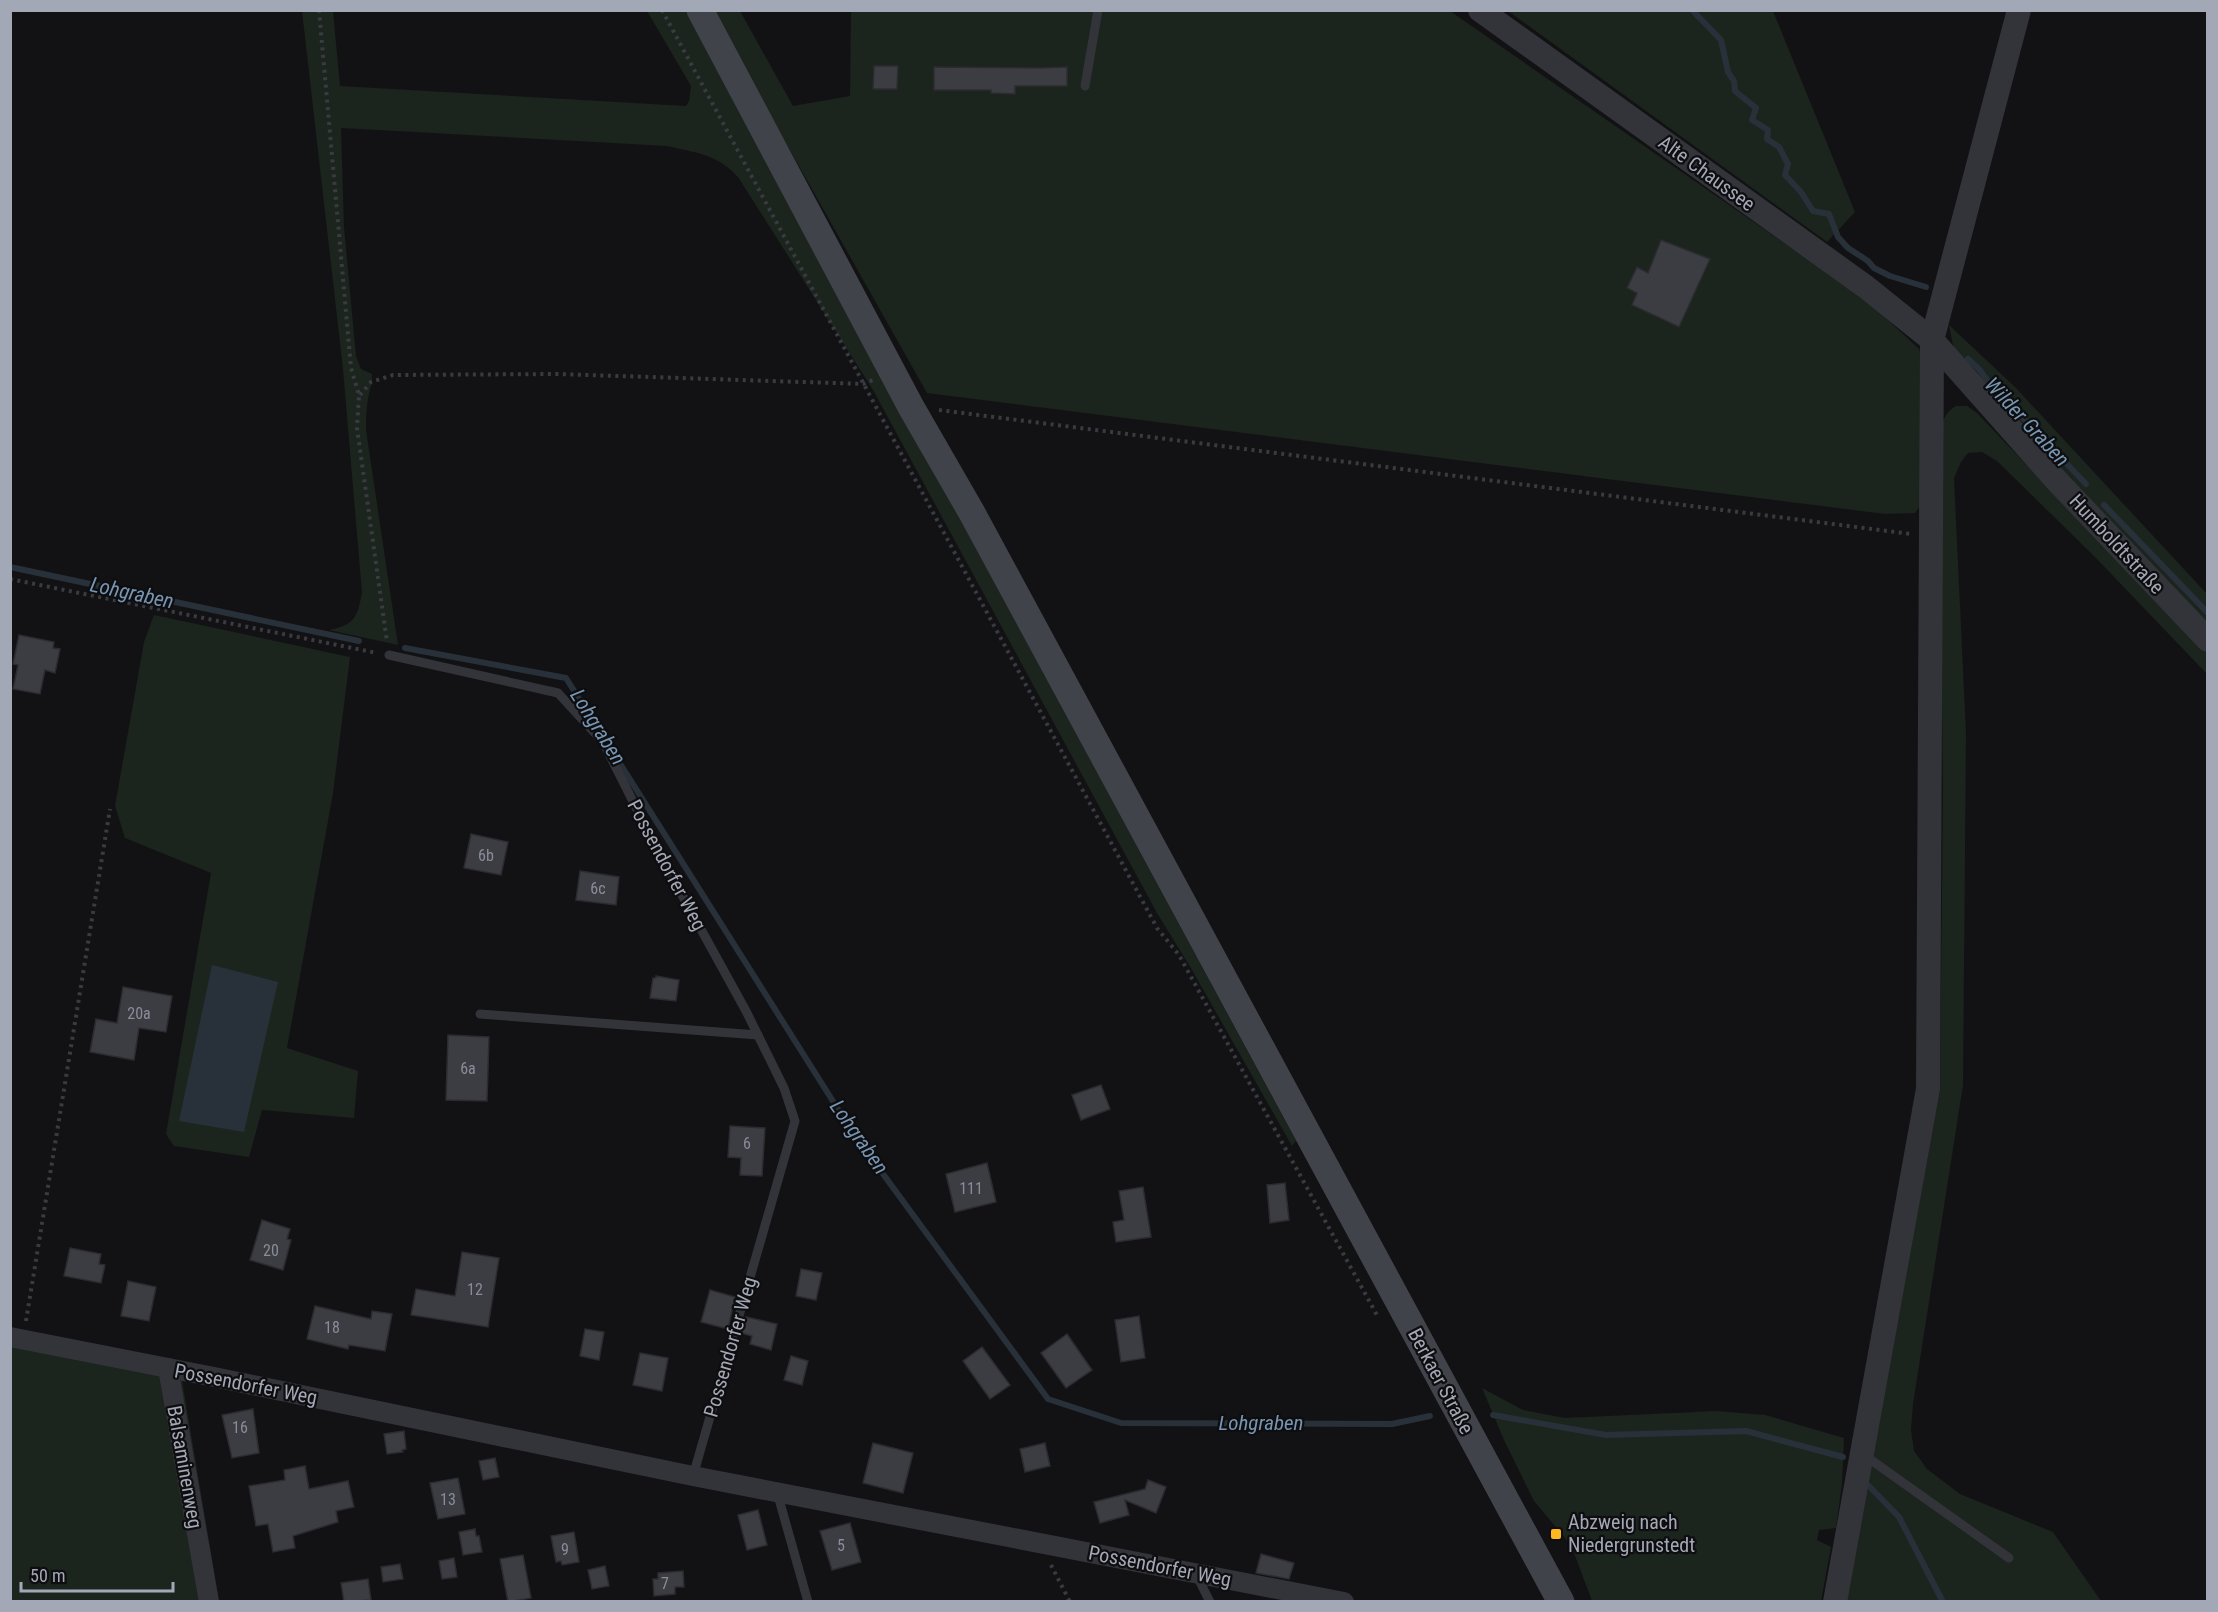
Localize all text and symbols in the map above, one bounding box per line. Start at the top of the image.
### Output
street label: Alte Chaussee [1654,130,1760,216]
water label: Wilder Graben [1980,373,2074,471]
street label: Humboldtstraße [2065,489,2169,599]
water label: Lohgraben [88,572,176,614]
water label: Lohgraben [565,685,631,769]
street label: Possendorfer Weg [622,795,712,935]
house number: 6b [478,846,494,865]
house number: 6c [590,879,606,898]
house number: 20a [127,1004,151,1023]
house number: 6a [460,1059,476,1078]
water label: Lohgraben [825,1095,893,1179]
house number: 6 [743,1134,751,1153]
house number: 111 [959,1179,983,1198]
house number: 20 [263,1241,279,1260]
street label: Possendorfer Weg [699,1274,761,1420]
house number: 12 [467,1280,483,1299]
house number: 18 [324,1318,340,1337]
street label: Berkaer Straße [1403,1324,1479,1438]
street label: Possendorfer Weg [173,1358,319,1410]
street label: Balsaminenweg [162,1404,208,1530]
water label: Lohgraben [1219,1411,1303,1435]
house number: 16 [232,1418,248,1437]
house number: 13 [440,1490,456,1509]
place label: Abzweig nach Niedergrunstedt [1568,1510,1695,1557]
marker: Abzweig nach Niedergrunstedt [1549,1527,1563,1541]
house number: 5 [837,1536,845,1555]
house number: 9 [561,1540,569,1559]
street label: Possendorfer Weg [1087,1540,1233,1592]
scale bar [21,1555,172,1593]
text: 50 m [30,1565,65,1586]
house number: 7 [661,1574,669,1593]

